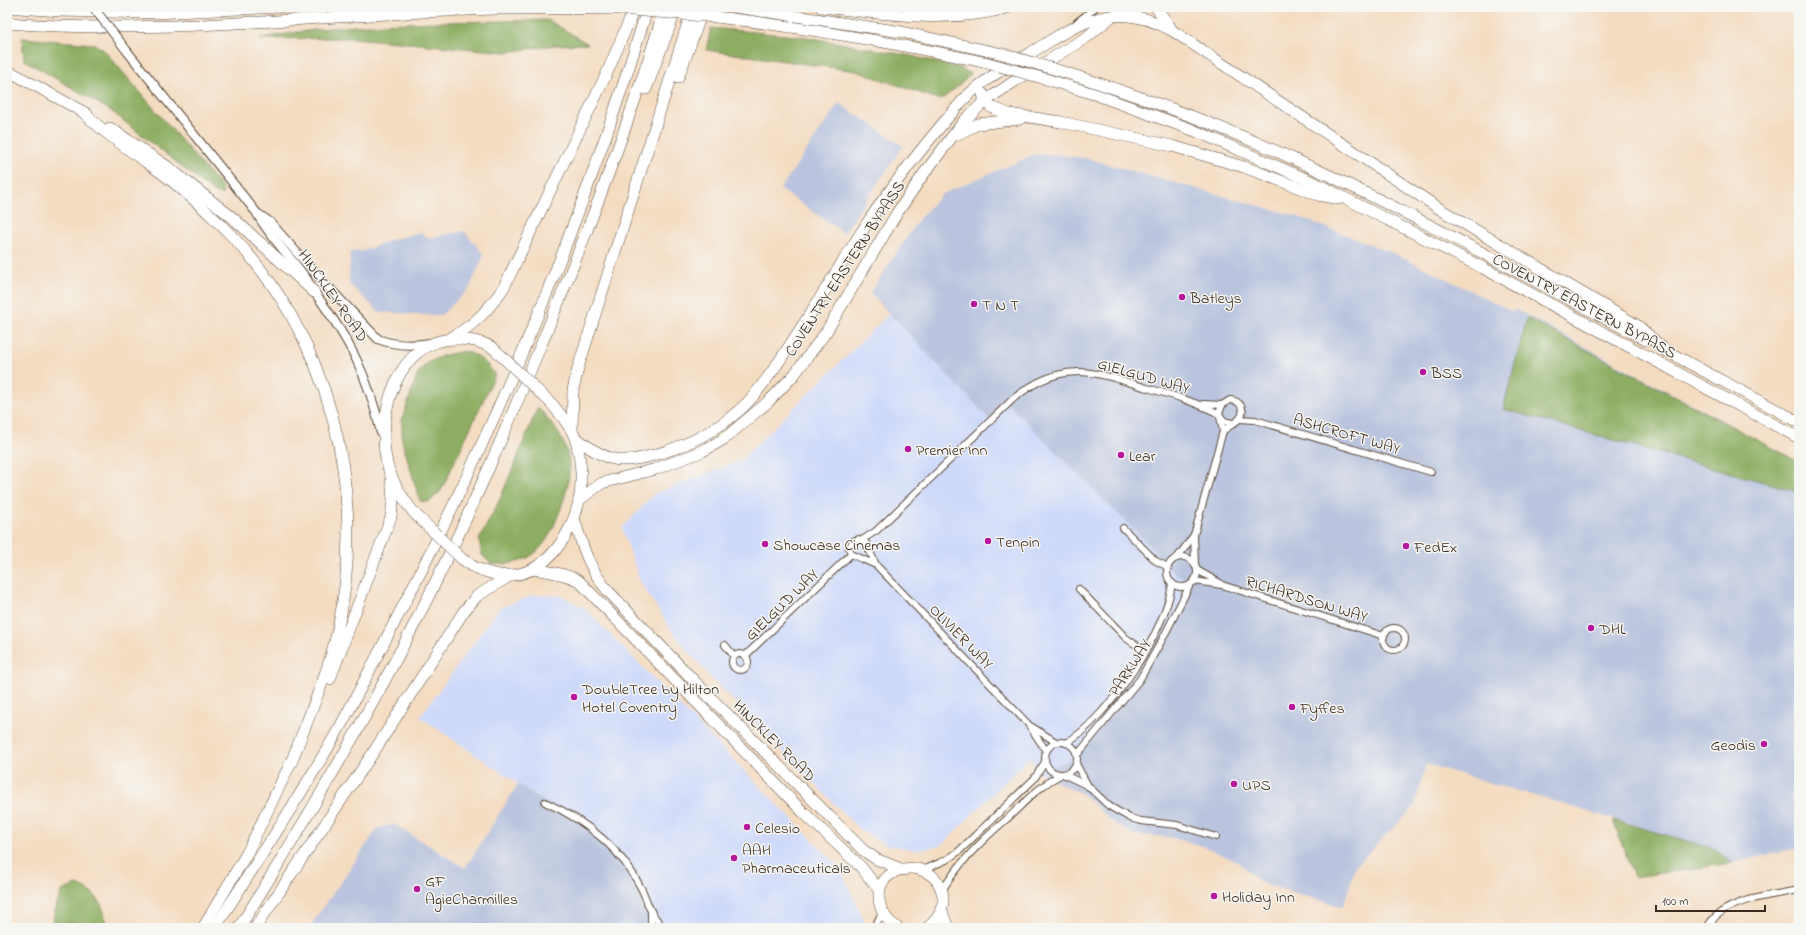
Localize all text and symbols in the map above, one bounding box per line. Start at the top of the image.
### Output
street label: COVENTRY EASTERN BYPASS [780,176,912,362]
street label: HINCKLEY ROAD [291,245,373,347]
street label: COVENTRY EASTERN BYPASS [1488,248,1680,366]
place label: Batleys [1189,287,1242,311]
marker: Batleys [1177,292,1187,302]
place label: T N T [982,294,1019,318]
marker: T N T [969,299,979,309]
street label: GIELGUD WAY [1095,352,1193,402]
place label: BSS [1430,362,1462,386]
marker: BSS [1418,367,1428,377]
street label: ASHCROFT WAY [1290,408,1404,462]
place label: Premier Inn [916,439,988,463]
marker: Premier Inn [903,444,913,454]
place label: Lear [1129,445,1156,469]
marker: Lear [1116,450,1126,460]
place label: Tenpin [996,531,1040,555]
place label: Showcase Cinemas [773,534,901,558]
marker: Tenpin [983,536,993,546]
place label: FedEx [1413,536,1457,560]
marker: Showcase Cinemas [760,539,770,549]
marker: FedEx [1401,541,1411,551]
street label: GIELGUD WAY [740,563,825,647]
street label: RICHARDSON WAY [1243,570,1371,630]
street label: OLIVIER WAY [923,599,999,676]
place label: DHL [1598,618,1626,642]
marker: DHL [1586,623,1596,633]
street label: PARKWAY [1103,634,1159,702]
place label: DoubleTree by Hilton Hotel Coventry [581,678,719,720]
marker: DoubleTree by Hilton Hotel Coventry [569,692,579,702]
street label: HINCKLEY ROAD [727,695,820,788]
place label: Fyffes [1299,697,1345,721]
marker: Fyffes [1287,702,1297,712]
place label: Geodis [1710,734,1756,758]
marker: Geodis [1759,739,1769,749]
place label: UPS [1242,774,1271,798]
marker: UPS [1229,779,1239,789]
place label: Celesio [755,817,800,841]
marker: Celesio [742,822,752,832]
place label: AAH Pharmaceuticals [742,839,851,881]
marker: AAH Pharmaceuticals [729,853,739,863]
place label: GF AgieCharmilles [425,870,518,912]
marker: GF AgieCharmilles [412,884,422,894]
place label: Holiday Inn [1222,886,1295,910]
scale bar [1656,887,1765,913]
marker: Holiday Inn [1209,891,1219,901]
text: 100 m [1662,893,1689,911]

